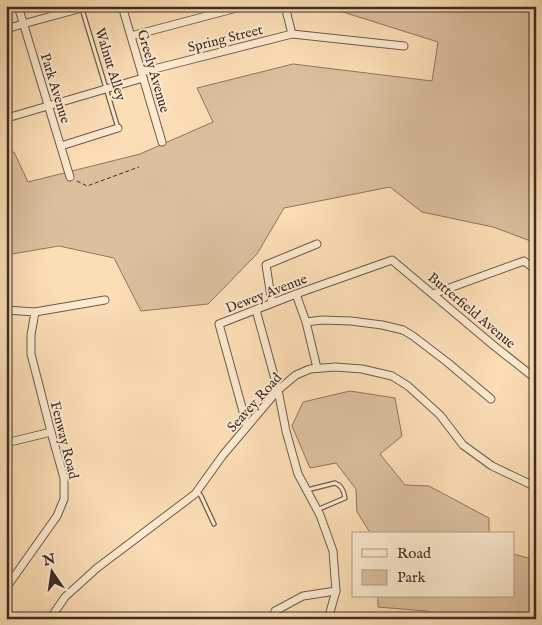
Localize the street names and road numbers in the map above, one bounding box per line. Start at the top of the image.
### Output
street label: Spring Street [186,21,265,57]
street label: Walnut Alley [90,26,130,103]
street label: Greely Avenue [133,28,174,115]
street label: Park Avenue [36,51,74,126]
street label: Butterfield Avenue [424,269,519,353]
street label: Dewey Avenue [223,270,310,318]
street label: Seavey Road [223,369,286,436]
street label: Fenway Road [46,400,82,481]

